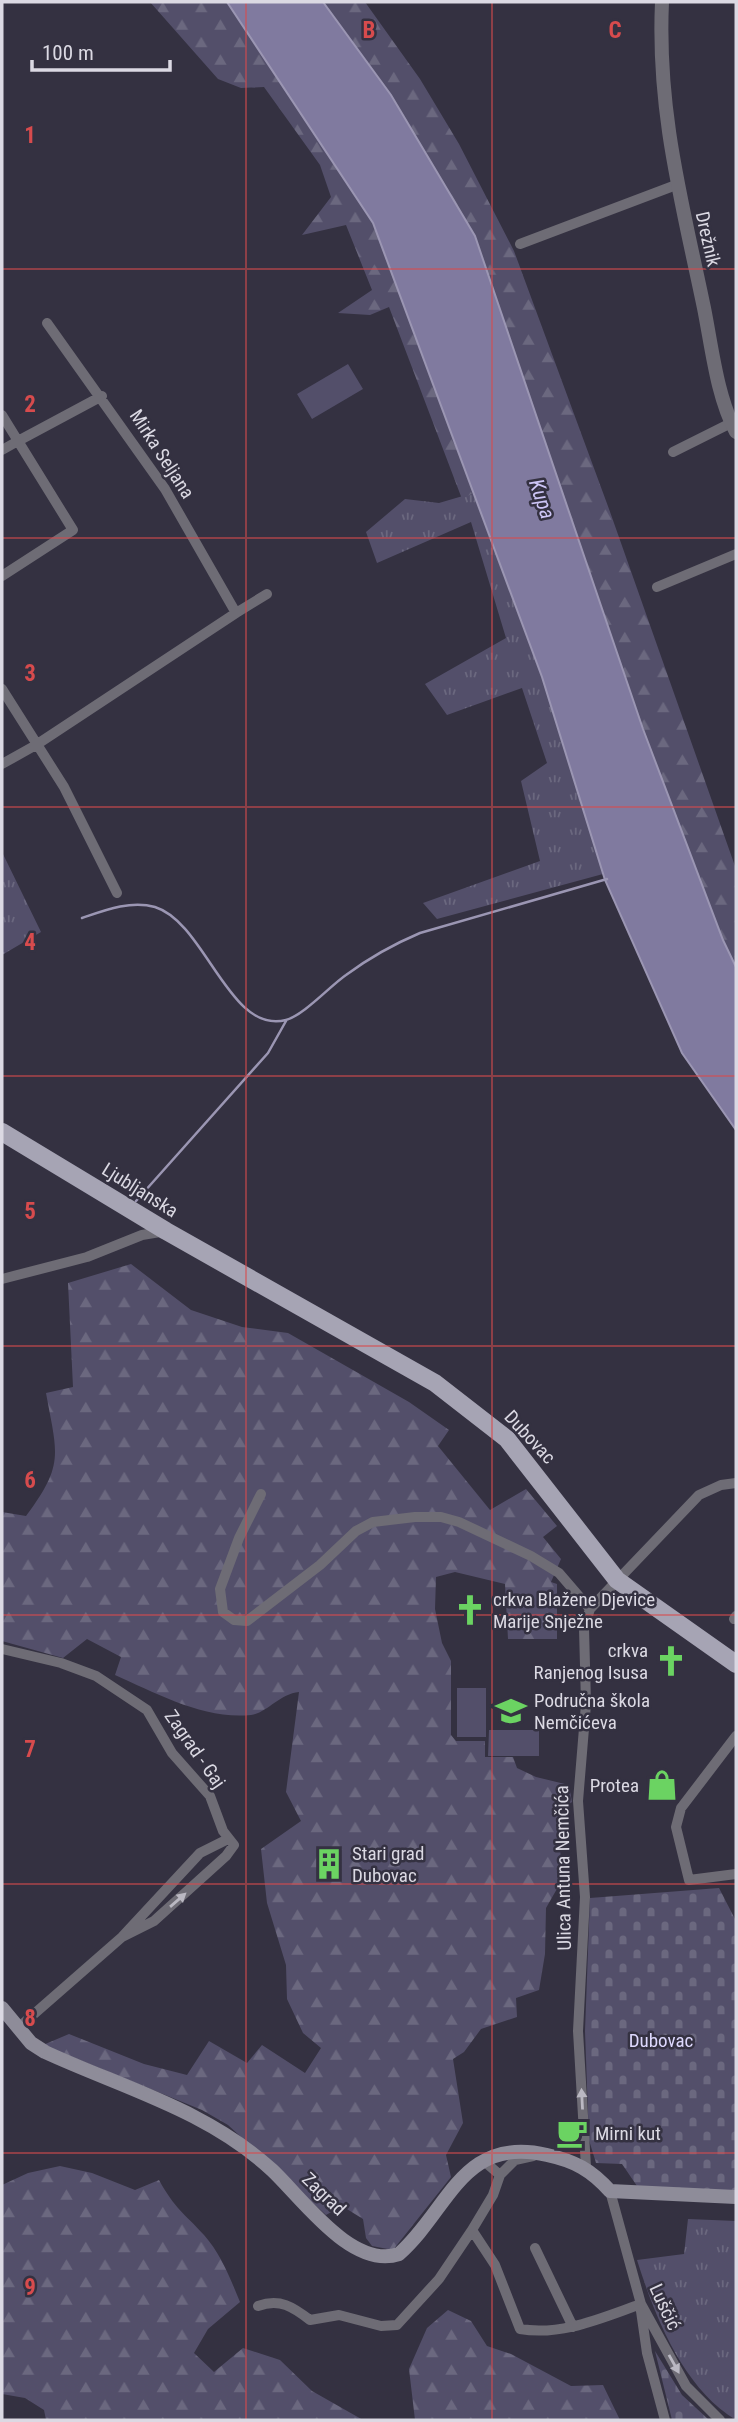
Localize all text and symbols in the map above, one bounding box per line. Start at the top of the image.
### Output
text: B [363,17,375,44]
text: C [608,17,622,44]
scale bar [32,28,170,72]
text: 100 m [42,41,94,65]
text: 1 [24,122,36,149]
street label: Drežnik [691,209,726,269]
text: 2 [24,391,36,418]
street label: Mirka Seljana [125,405,199,503]
water label: Kupa [524,476,560,522]
text: 3 [24,660,36,687]
text: 4 [24,929,36,956]
street label: Ljubljanska [98,1158,182,1222]
text: 5 [24,1198,36,1225]
street label: Dubovac [500,1406,561,1469]
text: 6 [24,1467,36,1494]
place label: crkva Blažene Djevice Marije Snježne [493,1588,655,1633]
church icon: crkva Blažene Djevice Marije Snježne [453,1593,487,1627]
place label: crkva Ranjenog Isusa [534,1639,648,1684]
church icon: crkva Ranjenog Isusa [654,1644,688,1678]
place label: Područna škola Nemčićeva [534,1689,650,1734]
school or university icon: Područna škola Nemčićeva [494,1694,528,1728]
street label: Zagrad - Gaj [160,1705,230,1793]
text: 7 [24,1736,36,1763]
shop icon: Protea [645,1768,679,1802]
place label: Protea [590,1774,639,1797]
street label: Ulica Antuna Nemčića [550,1785,576,1951]
place label: Stari grad Dubovac [352,1842,424,1887]
building icon: Stari grad Dubovac [312,1847,346,1881]
one-way arrow [170,1893,187,1908]
text: 8 [24,2005,36,2032]
park label: Dubovac [629,2029,694,2052]
one-way arrow [576,2088,587,2110]
cafe icon: Mirni kut [555,2116,589,2150]
place label: Mirni kut [595,2122,661,2145]
street label: Zagrad [297,2168,351,2220]
text: 9 [24,2274,36,2301]
street label: Luščić [644,2280,686,2334]
one-way arrow [668,2354,679,2374]

